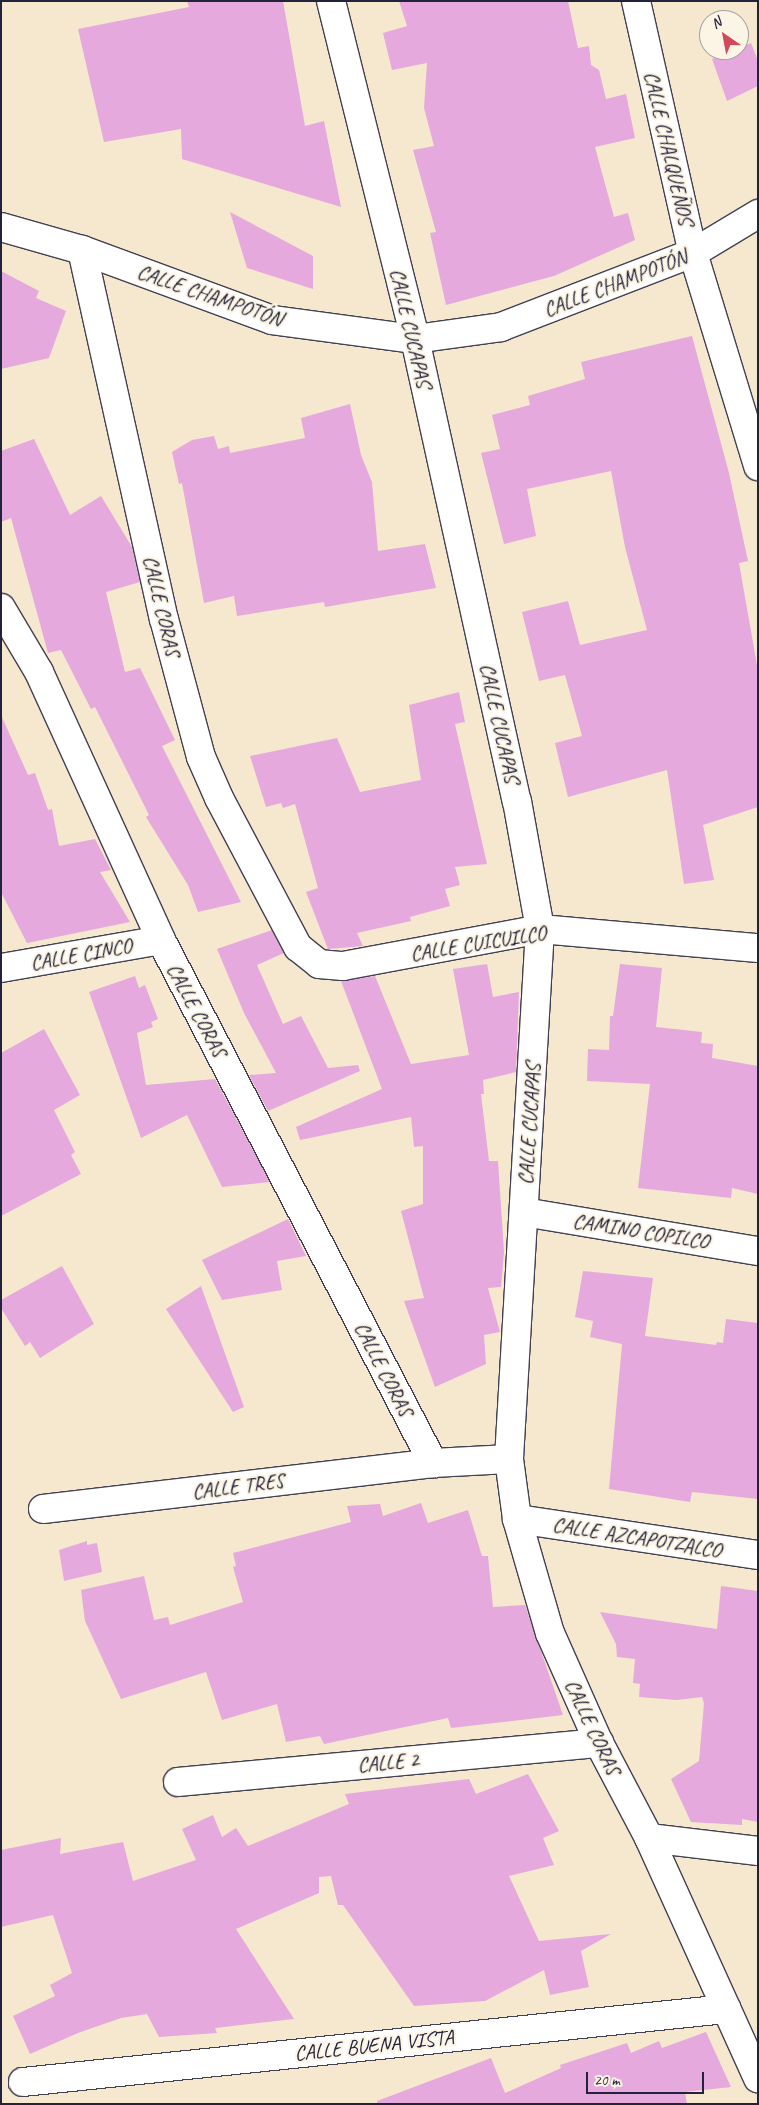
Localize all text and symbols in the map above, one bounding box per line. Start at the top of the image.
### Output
north arrow [699,10,749,60]
text: N [708,13,724,32]
street label: CALLE CHALQUEÑOS [639,69,699,227]
street label: CALLE CHAMPOTÓN [540,244,690,322]
street label: CALLE CHAMPOTÓN [134,258,286,332]
street label: CALLE CUCAPAS [385,266,437,390]
street label: CALLE CORAS [138,553,186,659]
street label: CALLE CUCAPAS [475,661,525,785]
street label: CALLE CUICUILCO [408,920,548,966]
street label: CALLE CINCO [28,933,134,975]
street label: CALLE CORAS [162,959,232,1061]
street label: CALLE CUCAPAS [512,1063,546,1185]
street label: CAMINO COPILCO [571,1208,711,1254]
street label: CALLE CORAS [349,1318,419,1420]
street label: CALLE TRES [190,1468,286,1504]
street label: CALLE AZCAPOTZALCO [550,1511,724,1563]
street label: CALLE CORAS [560,1675,626,1779]
street label: CALLE 2 [356,1747,420,1777]
street label: CALLE BUENA VISTA [293,2024,455,2066]
scale bar [589,2062,706,2094]
text: 20 m [594,2071,620,2090]

